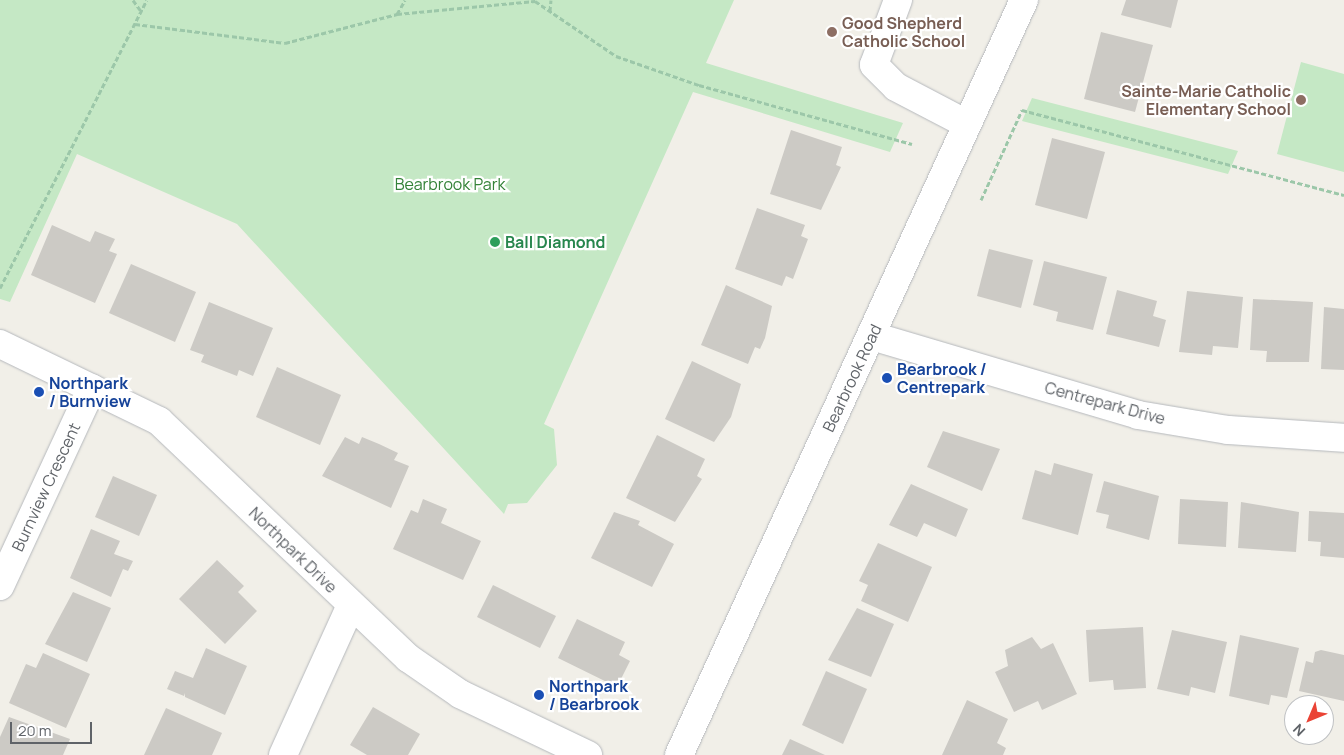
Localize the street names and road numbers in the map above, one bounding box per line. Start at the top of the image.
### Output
street label: Bearbrook Road [819,321,885,435]
street label: Centrepark Drive [1043,378,1167,428]
street label: Burnview Crescent [8,420,84,554]
street label: Northpark Drive [245,503,341,597]

